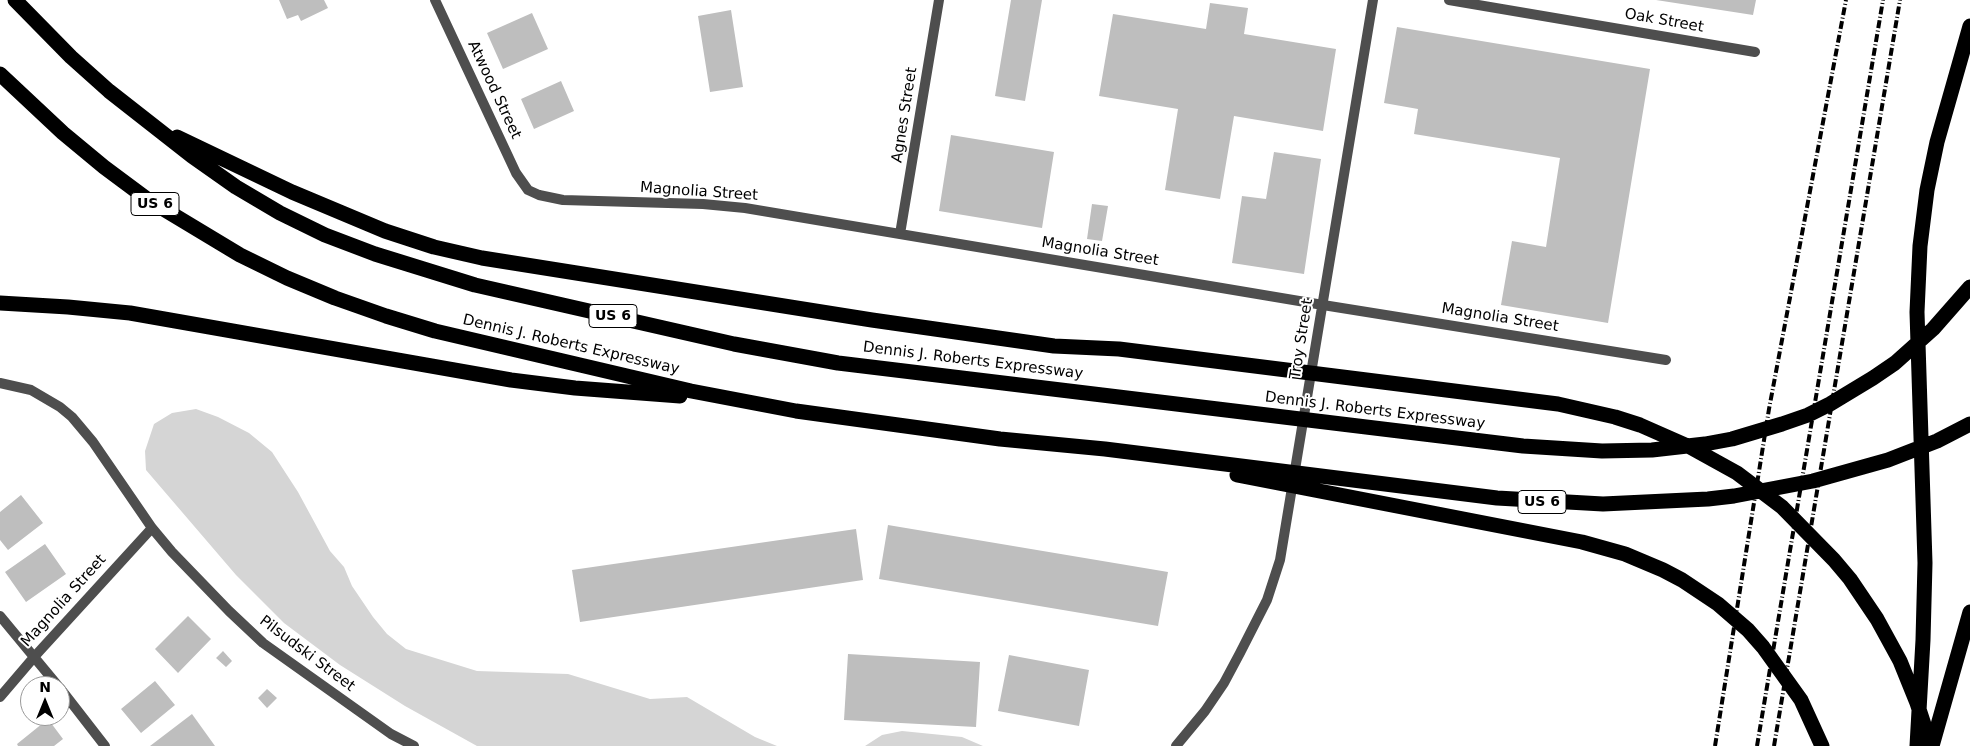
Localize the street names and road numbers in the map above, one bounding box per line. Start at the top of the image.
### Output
street label: Oak Street [1623,5,1705,37]
street label: Atwood Street [463,38,525,142]
street label: Agnes Street [889,66,921,164]
street label: Magnolia Street [639,179,759,205]
road number: US 6 [131,192,179,215]
street label: Magnolia Street [1040,234,1160,270]
street label: Troy Street [1287,297,1317,381]
street label: Magnolia Street [1440,300,1560,336]
road number: US 6 [589,304,637,328]
street label: Dennis J. Roberts Expressway [461,311,681,379]
street label: Dennis J. Roberts Expressway [862,339,1084,383]
street label: Dennis J. Roberts Expressway [1264,389,1486,433]
road number: US 6 [1518,491,1566,514]
street label: Magnolia Street [18,551,110,651]
street label: Pilsudski Street [256,612,358,696]

